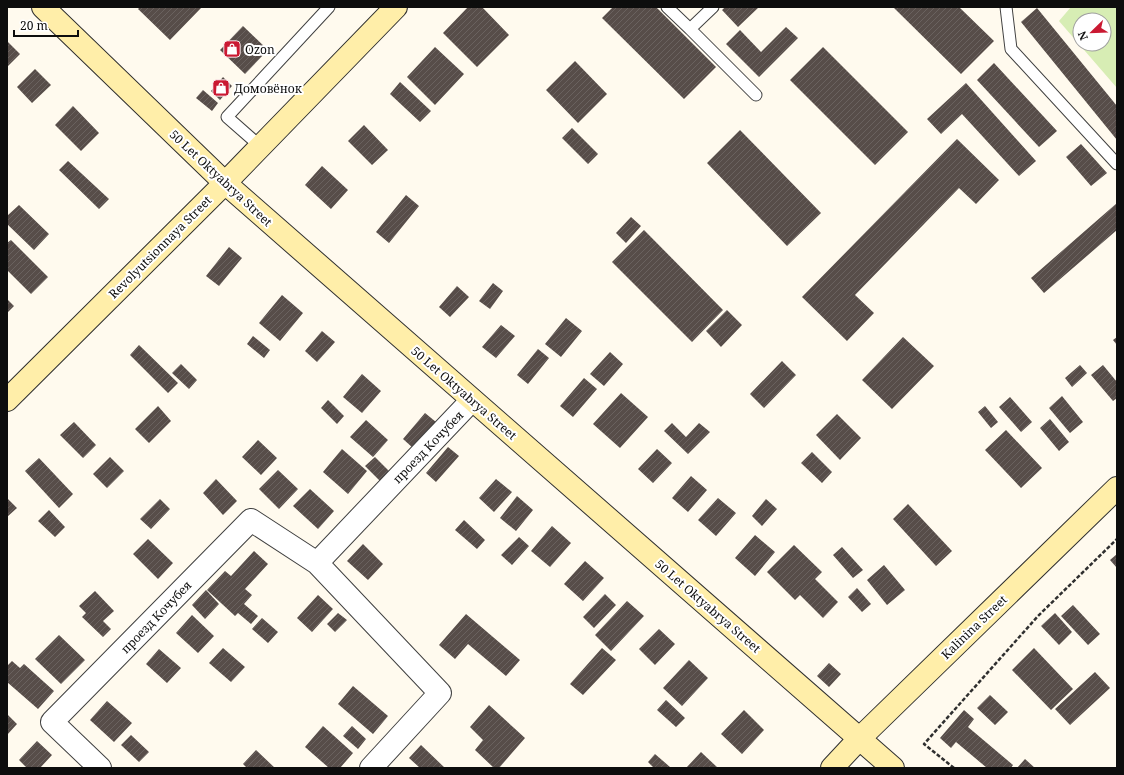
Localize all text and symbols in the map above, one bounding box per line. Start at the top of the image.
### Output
scale bar [14,12,78,38]
north arrow [1072,12,1112,52]
text: 20 m [20,17,48,34]
text: N [1074,29,1091,43]
shop icon: Ozon [222,39,242,59]
place label: Ozon [245,41,275,58]
shop icon: Домовёнок [211,78,231,98]
place label: Домовёнок [234,80,303,97]
street label: 50 Let Oktyabrya Street [166,126,276,230]
street label: Revolyutsionnaya Street [105,192,215,302]
street label: 50 Let Oktyabrya Street [408,342,520,444]
street label: проезд Кочубея [389,407,467,487]
street label: 50 Let Oktyabrya Street [652,555,764,657]
street label: проезд Кочубея [117,577,195,657]
street label: Kalinina Street [937,591,1011,663]

